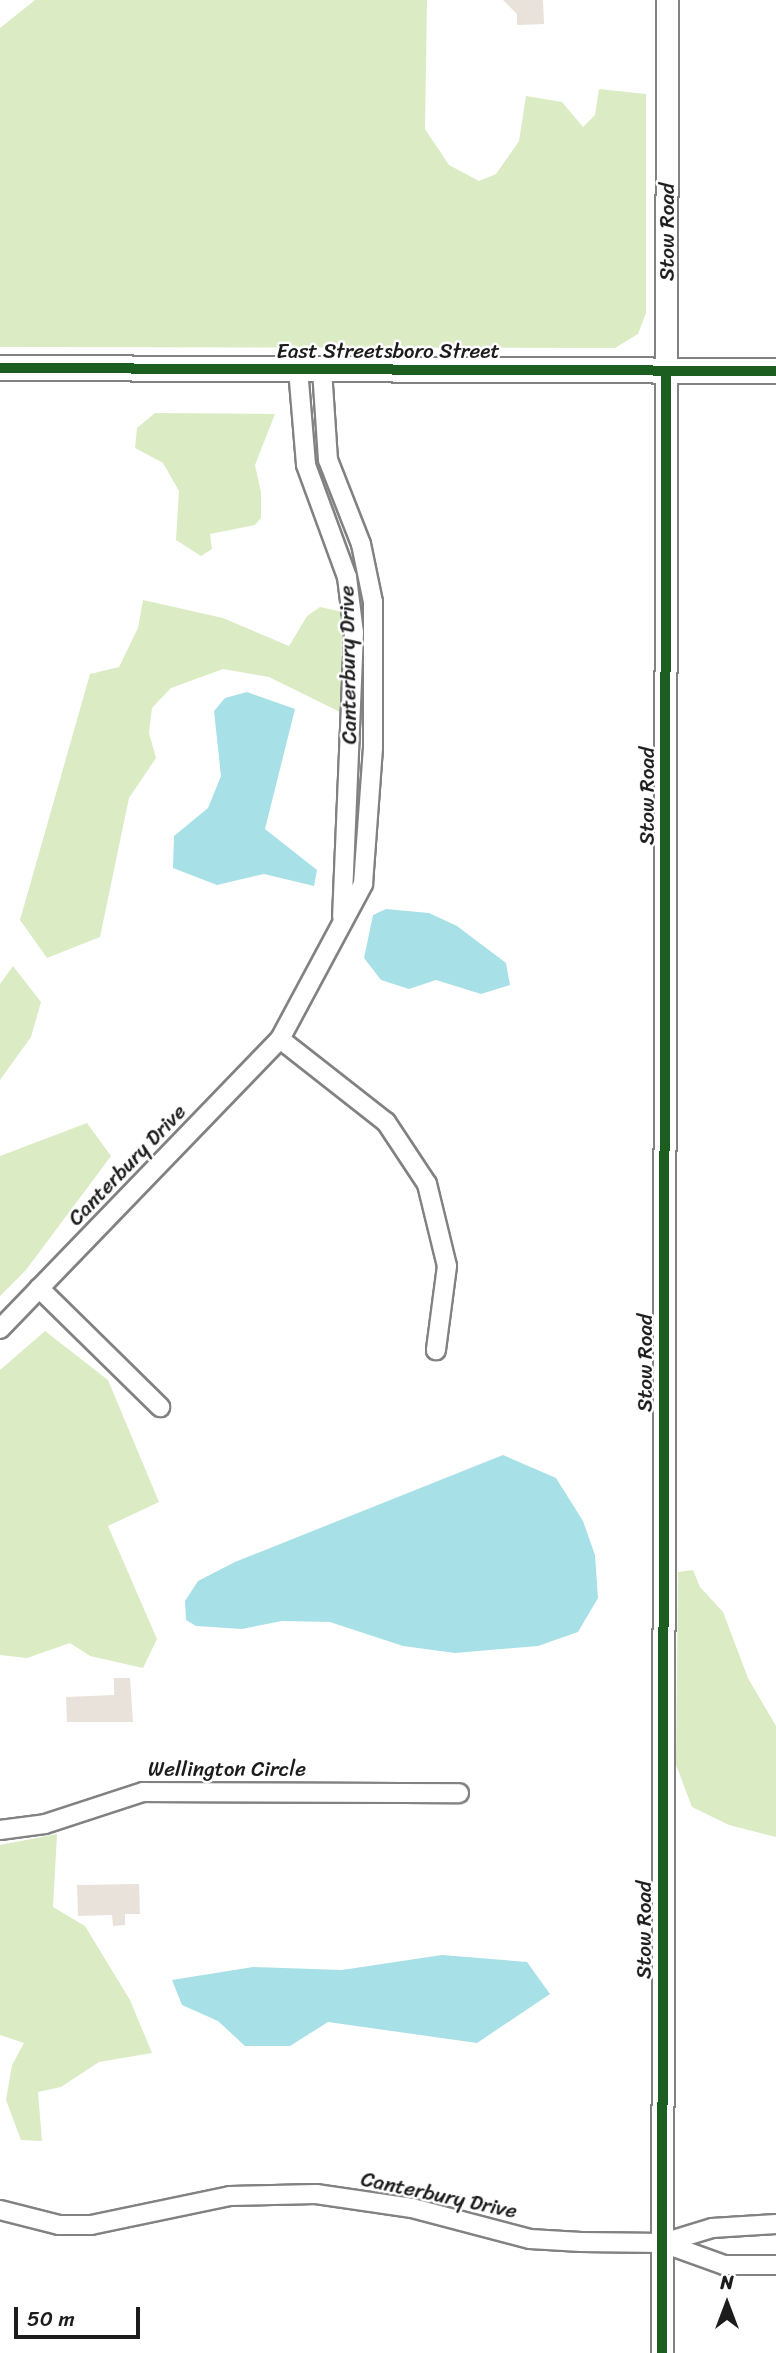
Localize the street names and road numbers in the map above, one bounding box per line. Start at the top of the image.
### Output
street label: Stow Road [654,183,680,281]
street label: East Streetsboro Street [276,338,500,364]
street label: Canterbury Drive [334,585,362,745]
street label: Stow Road [634,747,660,845]
street label: Canterbury Drive [63,1099,191,1231]
street label: Stow Road [632,1314,658,1412]
street label: Wellington Circle [148,1756,306,1782]
street label: Stow Road [631,1881,657,1979]
street label: Canterbury Drive [359,2166,519,2224]

